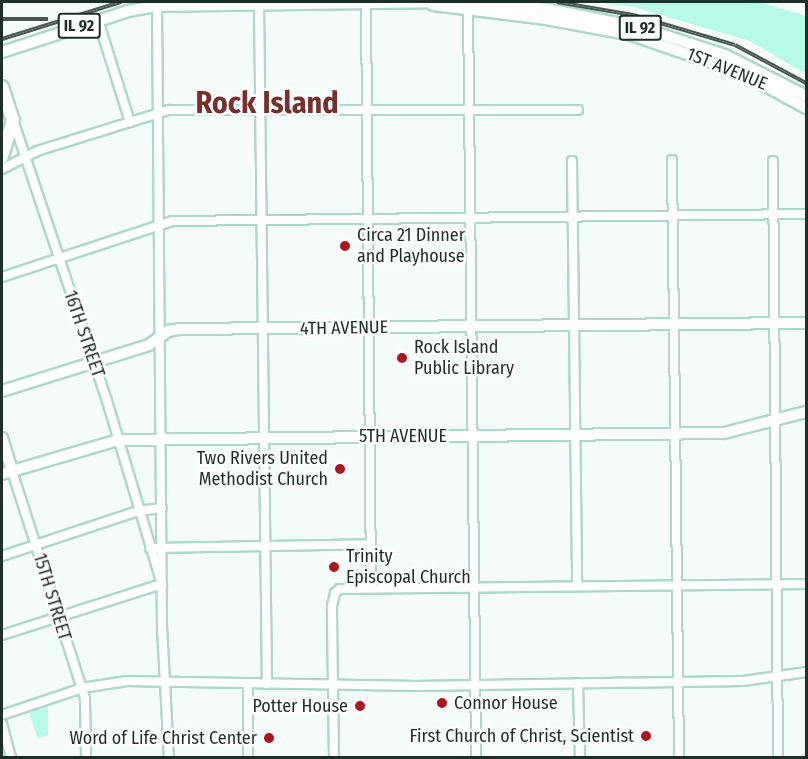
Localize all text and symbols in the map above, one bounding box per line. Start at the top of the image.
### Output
road number: IL 92 [56,13,101,39]
road number: IL 92 [618,15,662,41]
street label: 1ST AVENUE [684,43,770,95]
district label: Rock Island [195,85,339,121]
place label: Circa 21 Dinner and Playhouse [357,225,465,268]
marker: Circa 21 Dinner and Playhouse [338,239,352,253]
street label: 16TH STREET [59,288,109,380]
street label: 4TH AVENUE [300,316,388,340]
place label: Rock Island Public Library [414,337,514,380]
marker: Rock Island Public Library [395,351,409,365]
street label: 5TH AVENUE [359,425,447,447]
place label: Two Rivers United Methodist Church [197,448,328,490]
marker: Two Rivers United Methodist Church [333,462,347,476]
place label: Trinity Episcopal Church [346,546,471,588]
street label: 15TH STREET [29,551,75,643]
marker: Trinity Episcopal Church [327,560,341,574]
place label: Connor House [454,692,558,714]
place label: Potter House [252,695,348,717]
marker: Connor House [435,696,449,710]
marker: Potter House [353,699,367,713]
place label: First Church of Christ, Scientist [410,725,634,747]
place label: Word of Life Christ Center [69,727,257,749]
marker: First Church of Christ, Scientist [639,729,653,743]
marker: Word of Life Christ Center [262,731,276,745]

